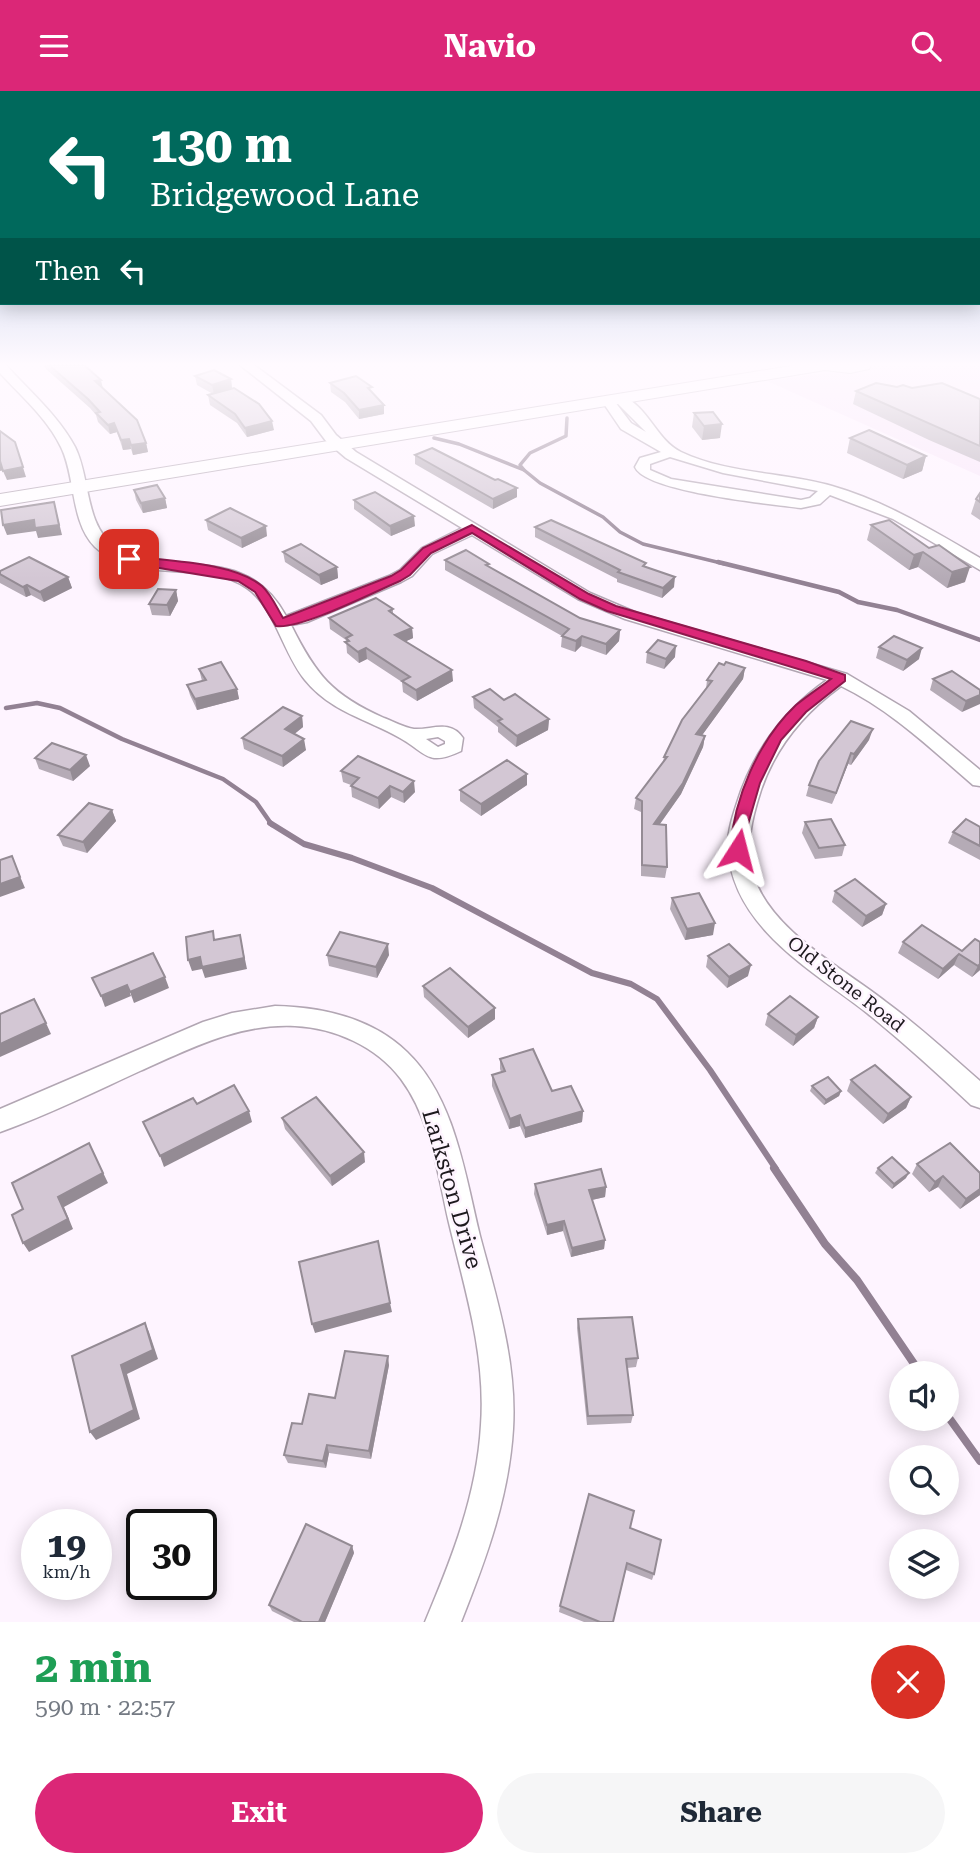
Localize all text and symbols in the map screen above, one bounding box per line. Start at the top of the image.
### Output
icon: menu [35,27,73,65]
text: Navio [444,27,536,65]
icon: search [907,27,945,65]
text: 130 m [150,117,292,174]
icon: left [35,119,126,210]
text: Bridgewood Lane [150,176,419,214]
icon: left [114,252,152,290]
text: Then [35,256,100,286]
pin [99,529,159,589]
icon: arrive [110,540,148,578]
position arrow [701,813,775,887]
street label: Old Stone Road [783,931,909,1037]
street label: Larkston Drive [416,1106,488,1272]
map controls [889,1361,959,1599]
button: sound [889,1361,959,1431]
button: search [889,1445,959,1515]
speed limit sign: 30 [126,1509,217,1600]
text: 19 [47,1525,86,1566]
button: layers [889,1529,959,1599]
text: km/h [42,1561,91,1582]
text: 2 min [35,1643,152,1692]
button: close [871,1645,945,1719]
text: 590 m · 22:57 [35,1694,175,1721]
button: Exit [35,1773,483,1853]
button: Share [497,1773,945,1853]

